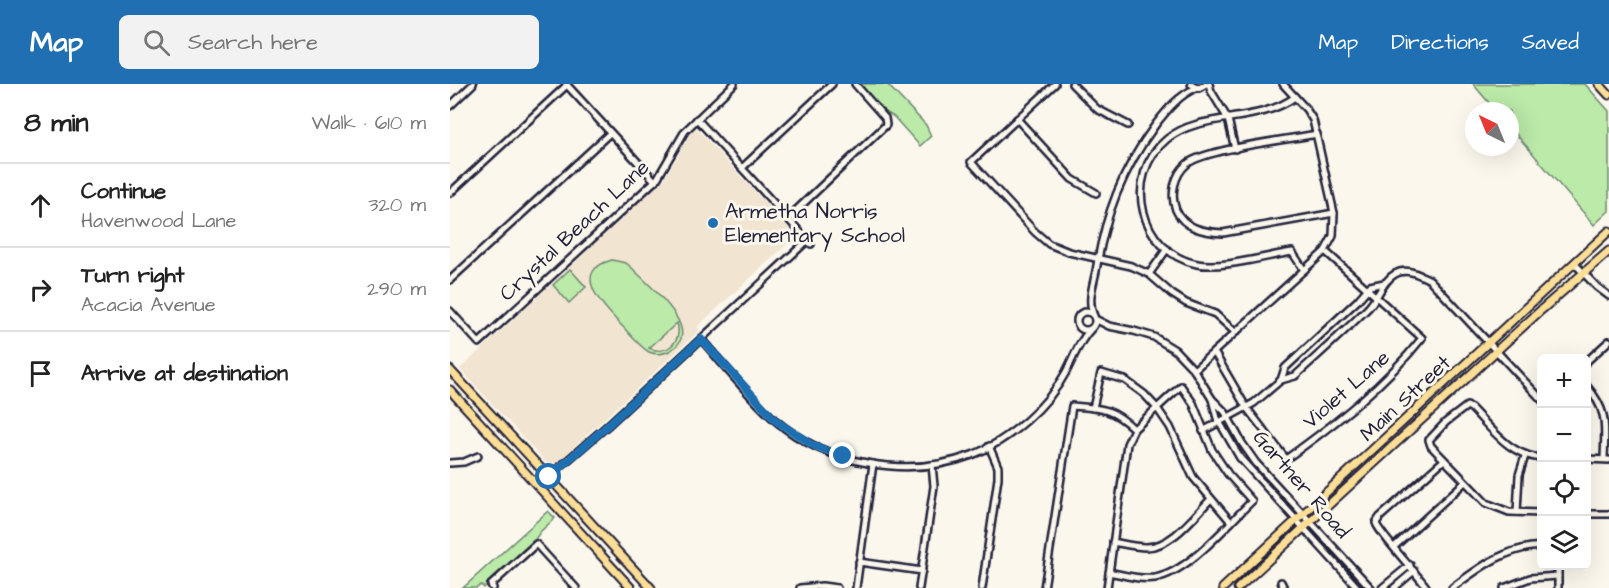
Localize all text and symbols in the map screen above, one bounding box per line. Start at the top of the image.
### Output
search box [119,15,539,69]
text: Map [30,23,83,62]
icon: search [140,26,173,59]
text: Search here [188,27,318,58]
text: Map [1318,28,1358,57]
text: Directions [1391,28,1489,57]
text: Saved [1522,28,1579,57]
north arrow [1465,102,1519,156]
text: 8 min [24,105,88,141]
text: Walk · 610 m [311,109,426,137]
street label: Crystal Beach Lane [493,153,657,309]
text: Continue [81,176,166,207]
icon: ahead [24,189,57,222]
text: 320 m [368,191,426,219]
place label: Armetha Norris Elementary School [725,197,905,252]
text: Havenwood Lane [81,207,236,235]
marker: Armetha Norris Elementary School [706,216,720,230]
text: Turn right [81,260,184,291]
icon: right [24,273,57,306]
text: 290 m [367,275,426,303]
text: Acacia Avenue [81,291,216,319]
street label: Violet Lane [1297,343,1396,435]
street label: Main Street [1353,348,1458,448]
map controls [1537,354,1591,570]
button: + [1537,354,1591,408]
icon: arrive [24,357,57,390]
text: Arrive at destination [81,358,288,389]
button: − [1537,408,1591,462]
street label: Gartner Road [1246,424,1357,545]
route end [829,442,855,468]
button: locate [1537,462,1591,516]
route start [535,463,561,489]
button: layers [1537,516,1591,570]

